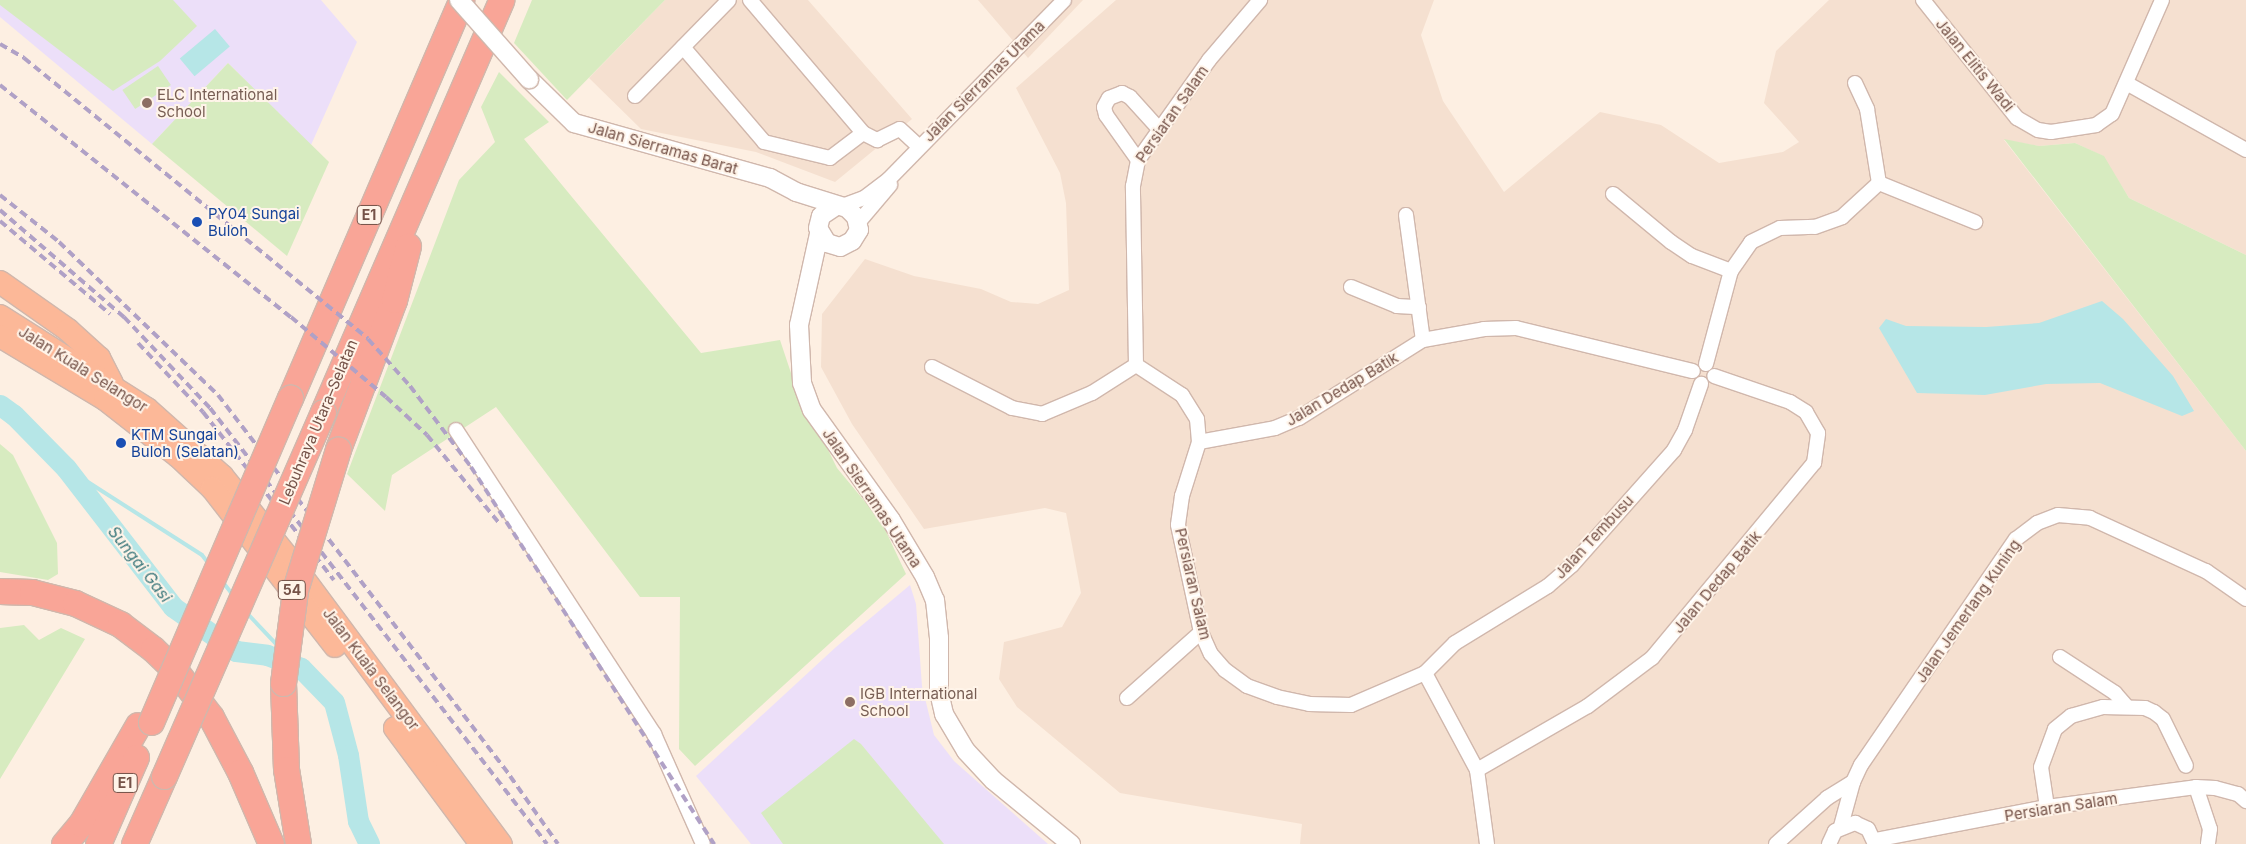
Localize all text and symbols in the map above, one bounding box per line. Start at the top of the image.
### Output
street label: Jalan Elitis Wadi [1932,15,2018,115]
street label: Jalan Sierramas Utama [920,17,1048,145]
street label: Persiaran Salam [1132,62,1212,166]
place label: ELC International School [157,85,277,120]
marker: ELC International School [141,97,153,109]
street label: Jalan Sierramas Barat [586,118,740,178]
place label: PY04 Sungai Buloh [208,204,300,239]
road number: E1 [356,204,382,226]
marker: PY04 Sungai Buloh [190,215,204,229]
street label: Jalan Kuala Selangor [15,322,151,416]
street label: Lebuhraya Utara–Selatan [275,337,361,507]
street label: Jalan Dedap Batik [1283,348,1401,430]
place label: KTM Sungai Buloh (Selatan) [131,425,239,460]
street label: Jalan Sierramas Utama [819,425,925,571]
marker: KTM Sungai Buloh (Selatan) [115,437,127,449]
street label: Jalan Tembusu [1551,492,1637,582]
water label: Sungai Gasi [104,522,176,606]
street label: Persiaran Salam [1171,526,1215,642]
street label: Jalan Dedap Batik [1669,527,1765,637]
street label: Jalan Jemerlang Kuning [1912,536,2024,686]
road number: 54 [277,578,307,602]
street label: Jalan Kuala Selangor [319,604,423,734]
place label: IGB International School [860,684,977,719]
marker: IGB International School [844,696,856,708]
road number: E1 [112,771,138,794]
street label: Persiaran Salam [2003,789,2119,825]

